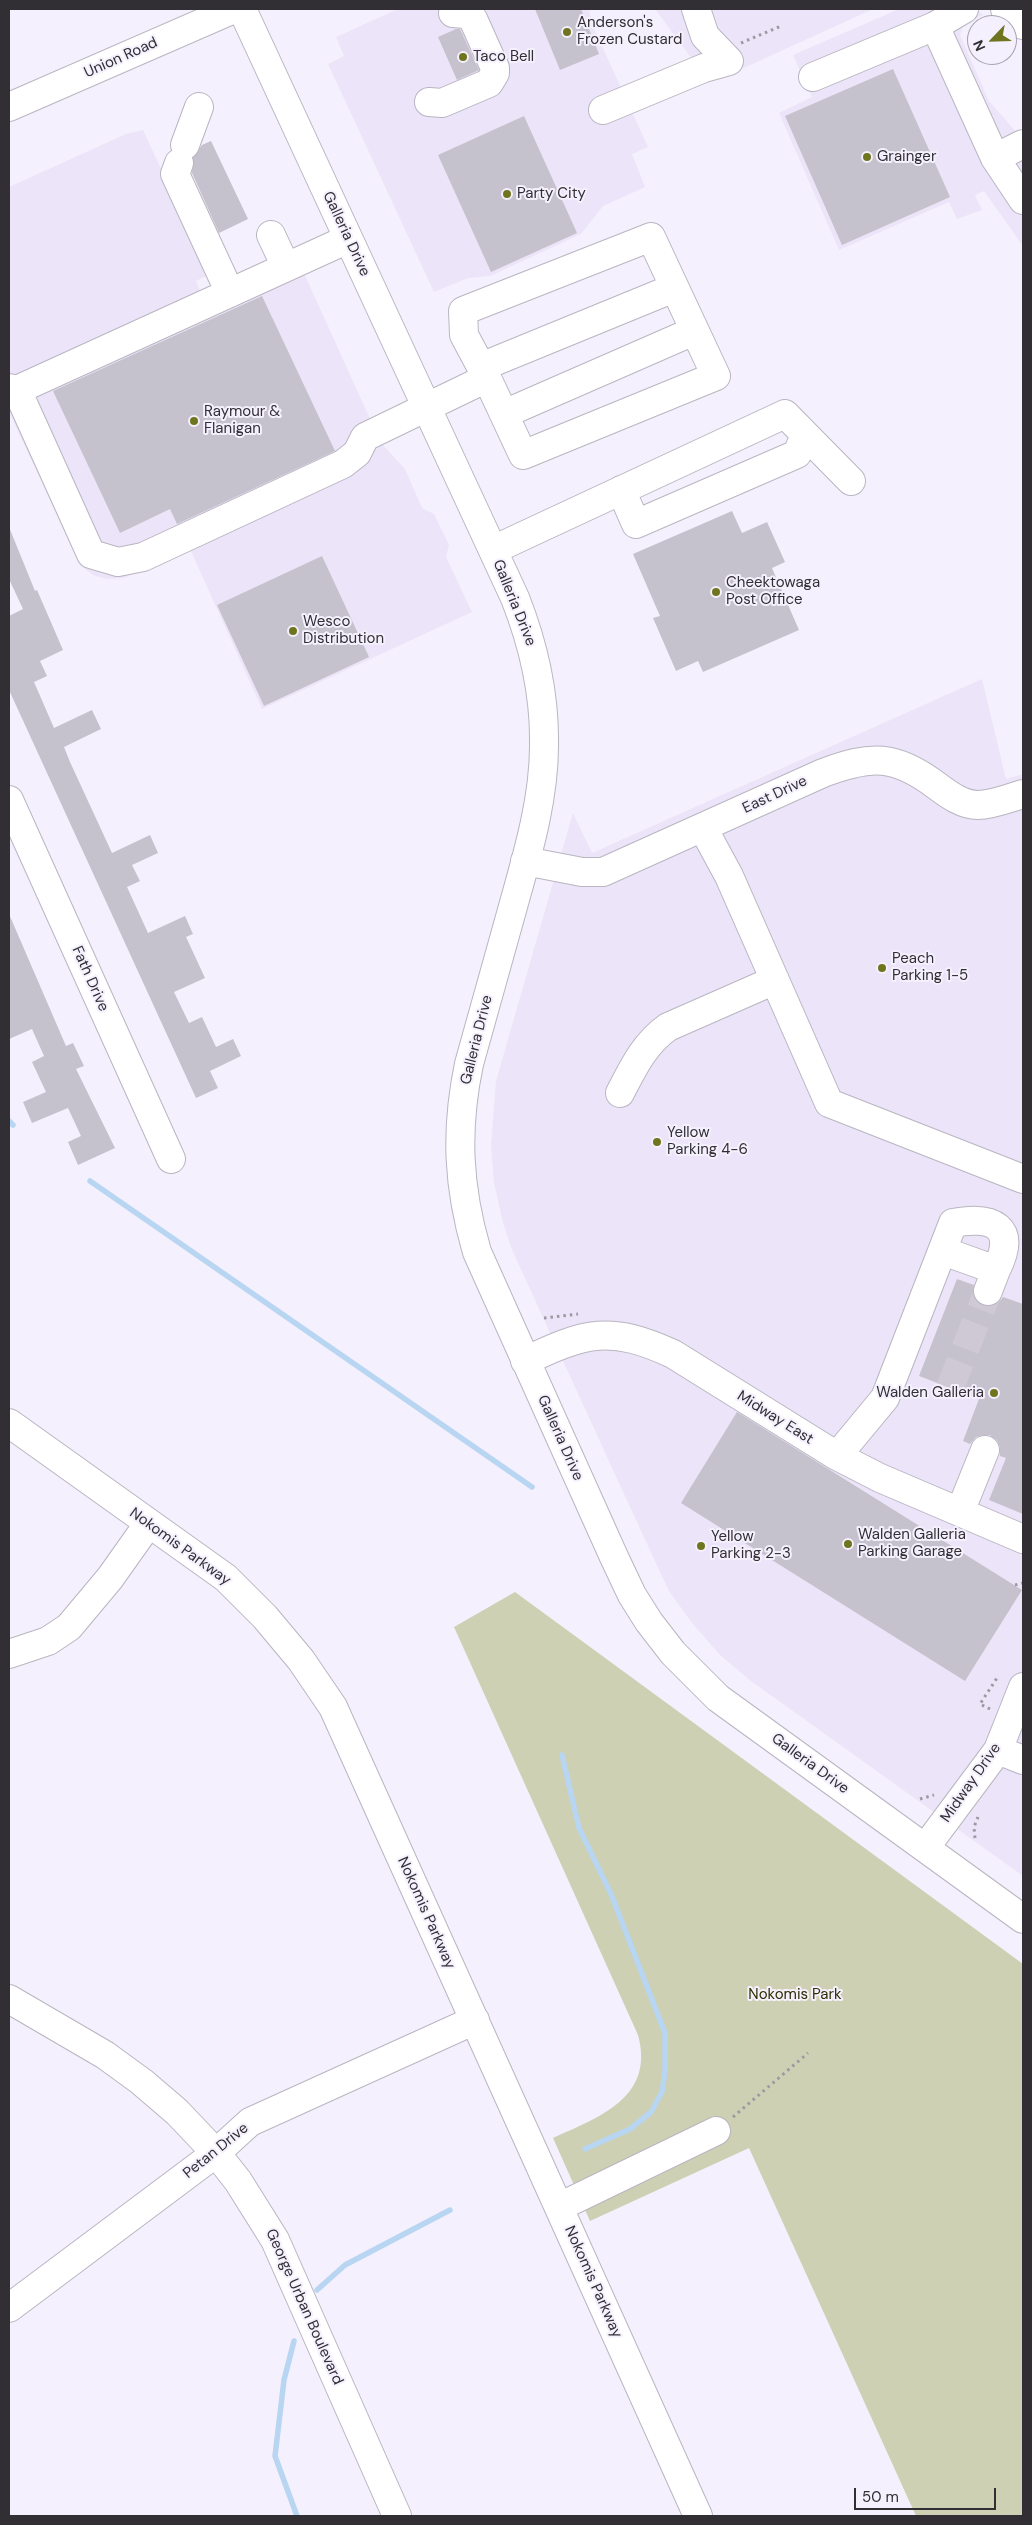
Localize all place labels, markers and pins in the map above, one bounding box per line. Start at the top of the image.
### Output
place label: Anderson's Frozen Custard [577,14,682,49]
marker: Anderson's Frozen Custard [561,26,573,38]
place label: Taco Bell [473,48,534,66]
marker: Taco Bell [457,51,469,63]
place label: Grainger [877,148,936,166]
marker: Grainger [861,151,873,163]
place label: Party City [517,185,586,203]
marker: Party City [501,188,513,200]
place label: Raymour & Flanigan [204,403,280,438]
marker: Raymour & Flanigan [188,415,200,427]
place label: Cheektowaga Post Office [726,574,820,609]
marker: Cheektowaga Post Office [710,586,722,598]
place label: Wesco Distribution [303,613,384,648]
marker: Wesco Distribution [287,625,299,637]
place label: Peach Parking 1-5 [892,950,968,985]
marker: Peach Parking 1-5 [876,962,888,974]
place label: Yellow Parking 4-6 [667,1124,748,1159]
marker: Yellow Parking 4-6 [651,1136,663,1148]
place label: Walden Galleria [876,1384,984,1402]
marker: Walden Galleria [988,1387,1000,1399]
place label: Walden Galleria Parking Garage [858,1526,966,1561]
place label: Yellow Parking 2-3 [711,1528,791,1563]
marker: Walden Galleria Parking Garage [842,1538,854,1550]
marker: Yellow Parking 2-3 [695,1540,707,1552]

